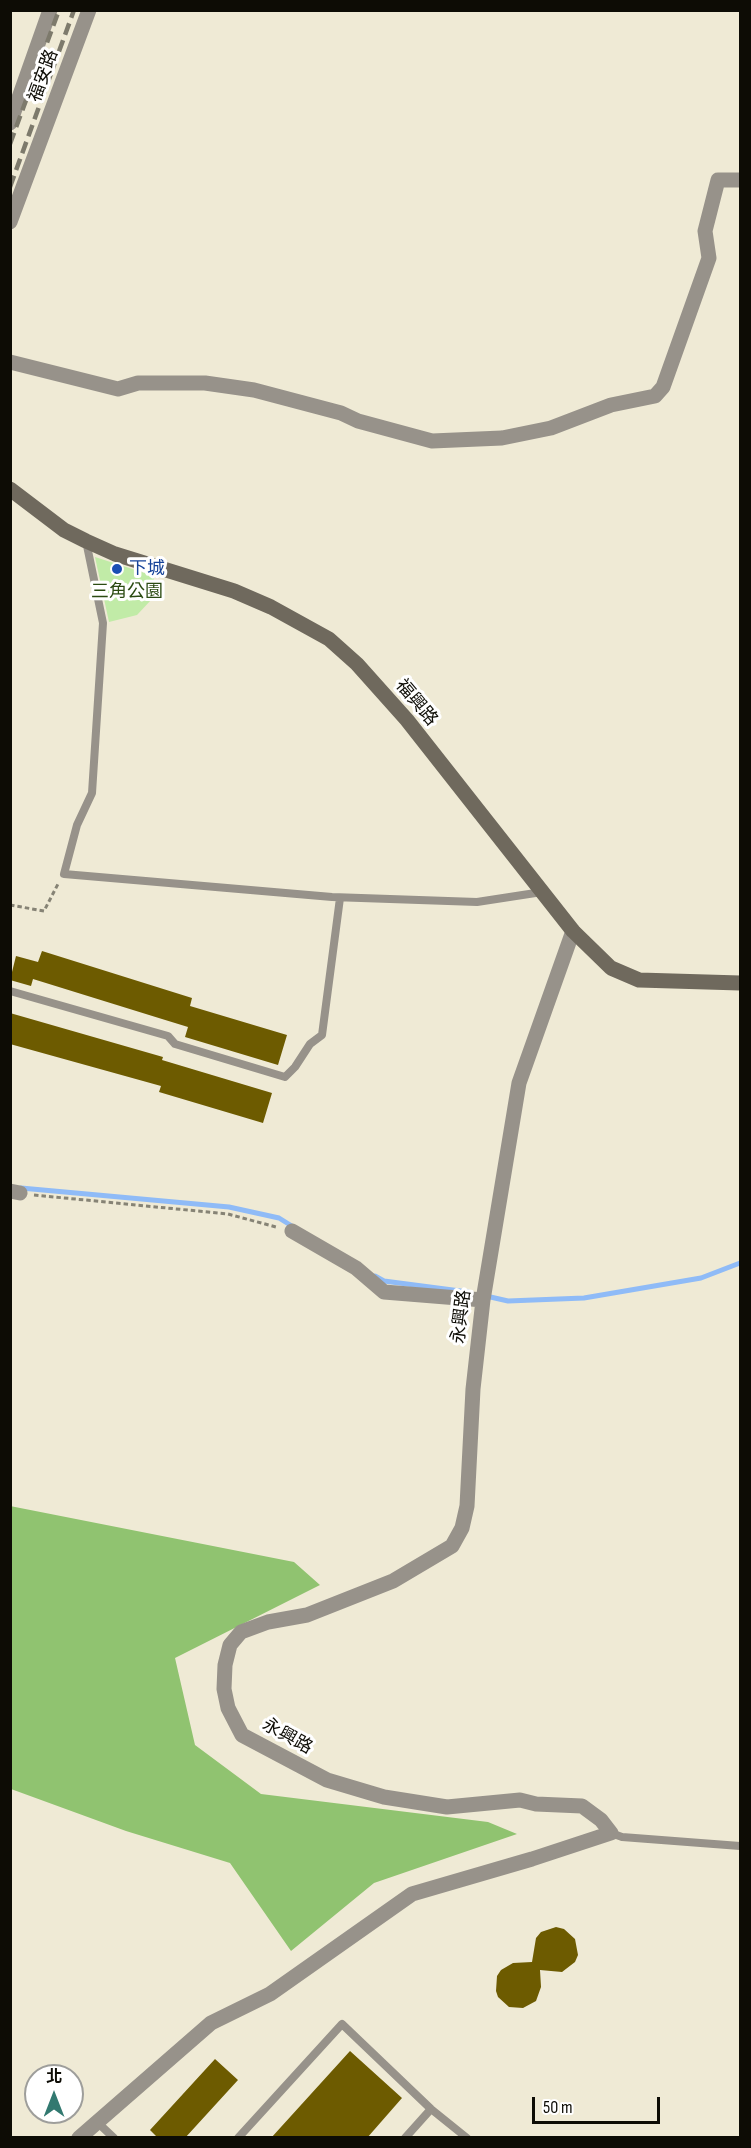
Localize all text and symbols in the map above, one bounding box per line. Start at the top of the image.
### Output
street label: 福安路 [25,47,63,105]
place label: 下城 [129,558,165,580]
marker: 下城 [110,562,124,576]
park label: 三角公園 [91,581,163,603]
street label: 福興路 [390,675,442,731]
street label: 永興路 [448,1289,476,1345]
street label: 永興路 [258,1714,316,1760]
north arrow [24,2064,84,2124]
text: 北 [46,2068,62,2087]
scale bar [535,2085,662,2123]
text: 50 m [543,2097,573,2118]

